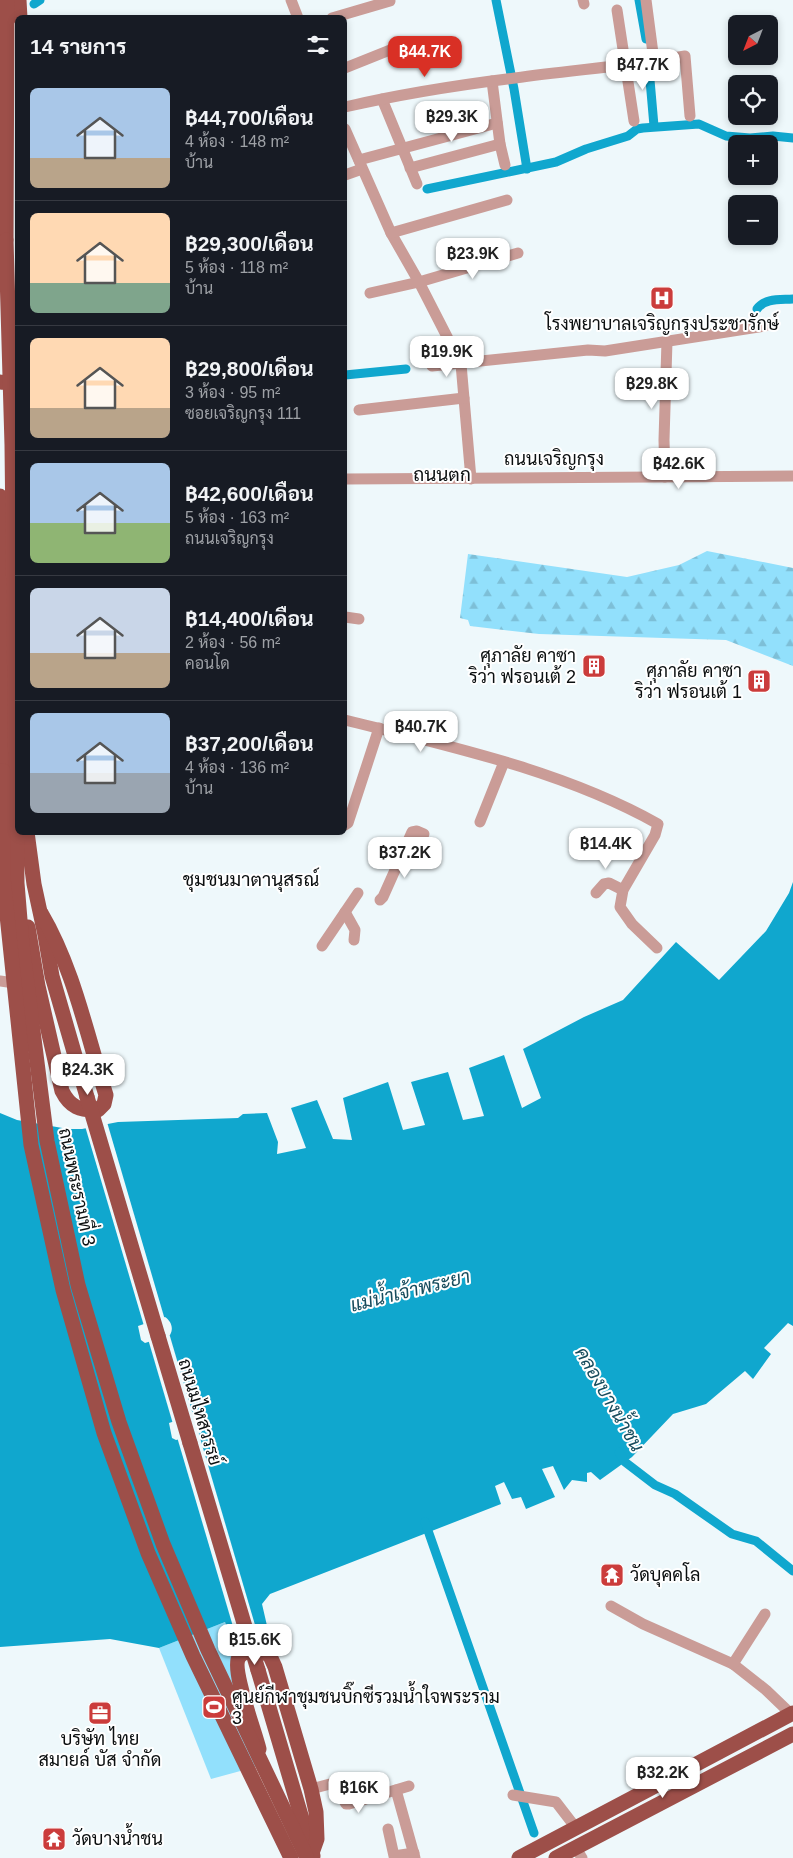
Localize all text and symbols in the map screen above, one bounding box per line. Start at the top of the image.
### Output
north arrow [728,15,778,65]
map controls [728,15,778,245]
icon: filters [304,31,332,59]
text: 14 รายการ [30,35,126,58]
pin: ฿44.7K [384,36,466,78]
text: ฿44.7K [399,43,451,60]
pin: ฿47.7K [602,48,684,91]
text: ฿47.7K [617,56,669,73]
button: locate [728,75,778,125]
pin: ฿29.3K [411,100,493,143]
text: ฿44,700/เดือน [185,106,314,129]
icon: home [70,108,130,168]
text: ฿29.3K [426,108,478,125]
text: 4 ห้อง · 148 m² [185,133,289,150]
button: + [728,135,778,185]
text: บ้าน [185,154,213,171]
button: − [728,195,778,245]
text: ฿29,300/เดือน [185,232,314,255]
icon: home [70,233,130,293]
pin: ฿23.9K [432,238,514,280]
text: ฿23.9K [447,245,499,262]
text: 5 ห้อง · 118 m² [185,259,288,276]
text: บ้าน [185,280,213,297]
hospital icon: โรงพยาบาลเจริญกรุงประชารักษ์ [649,285,675,311]
place label: โรงพยาบาลเจริญกรุงประชารักษ์ [544,311,780,336]
pin: ฿19.9K [406,336,488,378]
text: ฿19.9K [421,343,473,360]
text: ฿29,800/เดือน [185,357,314,380]
icon: home [70,358,130,418]
pin: ฿29.8K [611,368,693,410]
text: ฿29.8K [626,375,678,392]
text: 3 ห้อง · 95 m² [185,384,280,401]
text: ซอยเจริญกรุง 111 [185,405,301,422]
street label: ถนนเจริญกรุง [504,448,604,471]
pin: ฿42.6K [638,448,720,490]
text: ฿42.6K [653,455,705,472]
district label: ถนนตก [413,464,471,485]
text: ฿42,600/เดือน [185,482,314,505]
icon: home [70,483,130,543]
text: 5 ห้อง · 163 m² [185,509,289,526]
text: ถนนเจริญกรุง [185,530,274,547]
text: ฿14,400/เดือน [185,607,314,630]
icon: home [70,608,130,668]
text: 2 ห้อง · 56 m² [185,634,280,651]
place label: ศุภาลัย คาซา ริว่า ฟรอนเต้ 2 [468,645,576,687]
building icon: ศุภาลัย คาซา ริว่า ฟรอนเต้ 2 [581,653,607,679]
text: คอนโด [185,655,230,672]
place label: ศุภาลัย คาซา ริว่า ฟรอนเต้ 1 [634,660,742,702]
building icon: ศุภาลัย คาซา ริว่า ฟรอนเต้ 1 [746,668,772,694]
pin: ฿40.7K [380,710,462,753]
text: ฿40.7K [395,718,447,735]
text: ฿37,200/เดือน [185,732,314,755]
icon: home [70,733,130,793]
text: 4 ห้อง · 136 m² [185,759,289,776]
text: บ้าน [185,780,213,797]
pin: ฿14.4K [565,828,647,870]
text: ฿14.4K [580,835,632,852]
pin: ฿37.2K [364,836,446,879]
text: ฿37.2K [379,844,431,861]
district label: ชุมชนมาตานุสรณ์ [183,867,319,892]
pin: ฿24.3K [47,1054,129,1096]
text: ฿24.3K [62,1061,114,1078]
street label: ถนนพระรามที่ 3 [55,1125,105,1248]
water label: แม่น้ำเจ้าพระยา [347,1261,472,1316]
water label: คลองบางน้ำชน [571,1341,652,1455]
street label: ถนนมไหสวรรย์ [174,1355,229,1468]
temple icon: วัดบุคคโล [599,1562,625,1588]
place label: วัดบุคคโล [630,1562,700,1587]
pin: ฿15.6K [214,1624,296,1666]
text: ฿15.6K [229,1631,281,1648]
place label: ศูนย์กีฬาชุมชนบิ๊กซีรวมน้ำใจพระราม 3 [232,1681,500,1728]
sports icon: ศูนย์กีฬาชุมชนบิ๊กซีรวมน้ำใจพระราม 3 [201,1694,227,1720]
office icon: บริษัท ไทย สมายล์ บัส จำกัด [87,1700,113,1726]
place label: บริษัท ไทย สมายล์ บัส จำกัด [39,1726,161,1770]
pin: ฿32.2K [622,1756,704,1799]
text: ฿32.2K [637,1764,689,1781]
pin: ฿16K [329,1772,389,1814]
text: ฿16K [340,1779,379,1796]
place label: วัดบางน้ำชน [72,1823,163,1849]
temple icon: วัดบางน้ำชน [41,1826,67,1852]

